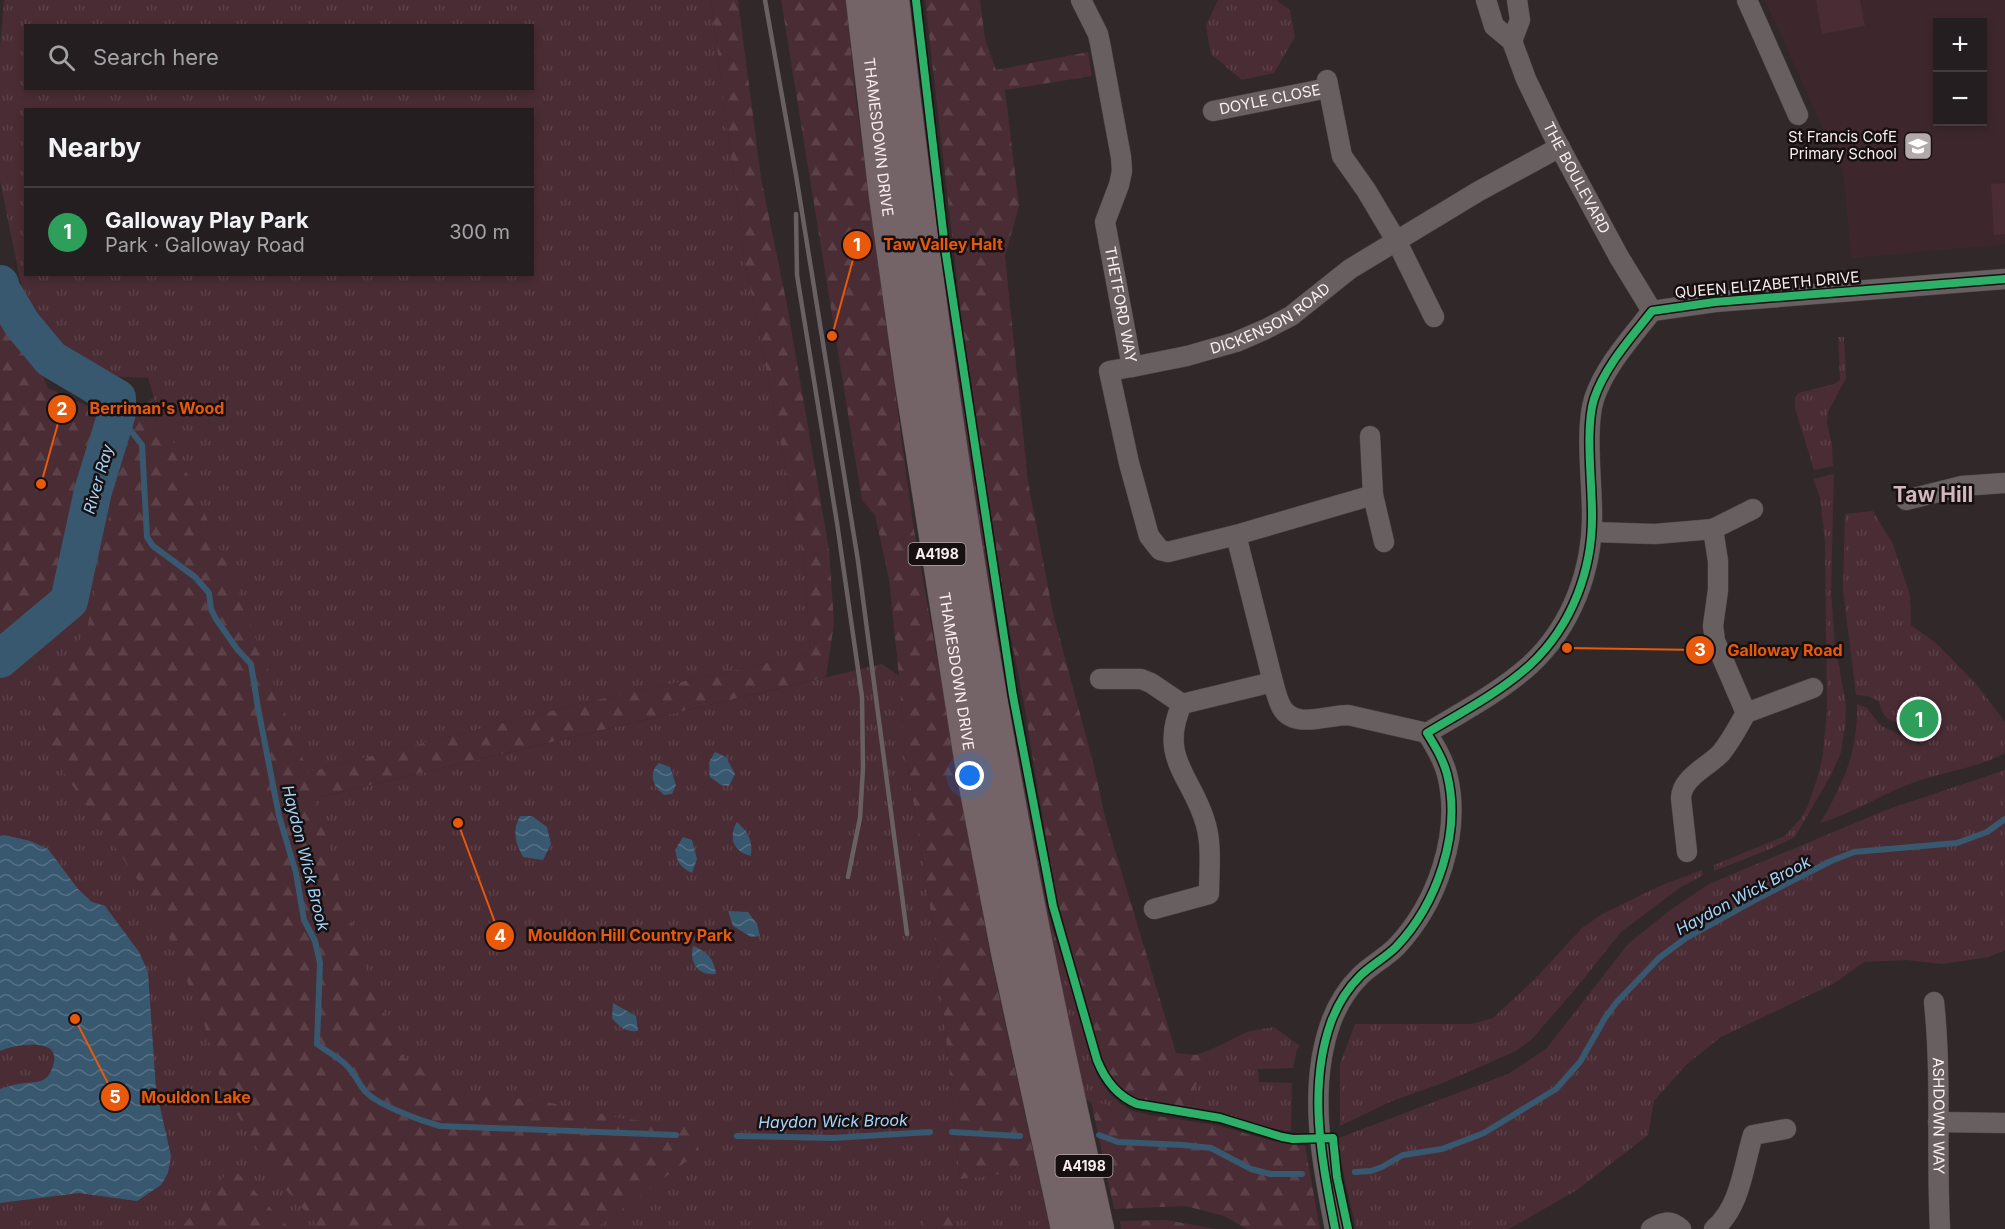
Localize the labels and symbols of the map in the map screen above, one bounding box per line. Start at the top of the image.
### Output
street label: THAMESDOWN DRIVE [860,56,898,218]
street label: DOYLE CLOSE [1217,80,1322,119]
street label: THE BOULEVARD [1539,119,1615,237]
place label: St Francis CofE Primary School [1788,127,1897,163]
school or university icon: St Francis CofE Primary School [1902,130,1934,162]
callout: Taw Valley Halt [842,228,1015,262]
text: 1 [853,234,861,255]
text: Taw Valley Halt [883,234,1003,254]
street label: THETFORD WAY [1101,245,1141,364]
street label: QUEEN ELIZABETH DRIVE [1674,267,1860,302]
street label: DICKENSON ROAD [1208,279,1334,358]
callout: Berriman's Wood [47,392,236,426]
text: 2 [56,398,68,419]
text: Berriman's Wood [90,398,224,418]
water label: River Ray [79,441,118,516]
district label: Taw Hill [1893,482,1973,507]
road number: A4198 [908,543,966,565]
street label: THAMESDOWN DRIVE [935,591,979,752]
callout: Galloway Road [1685,633,1855,667]
text: 3 [1694,639,1706,660]
text: Galloway Road [1727,640,1843,660]
pin: 1 [1900,696,1938,742]
your location [955,761,984,790]
water label: Haydon Wick Brook [278,783,334,933]
water label: Haydon Wick Brook [1672,851,1814,939]
callout: Mouldon Hill Country Park [485,919,744,953]
text: 4 [494,925,506,946]
text: Mouldon Hill Country Park [528,925,733,945]
street label: ASHDOWN WAY [1929,1057,1949,1174]
callout: Mouldon Lake [100,1080,263,1114]
text: 5 [109,1086,121,1107]
text: Mouldon Lake [141,1087,251,1107]
water label: Haydon Wick Brook [758,1110,908,1132]
road number: A4198 [1056,1155,1112,1177]

